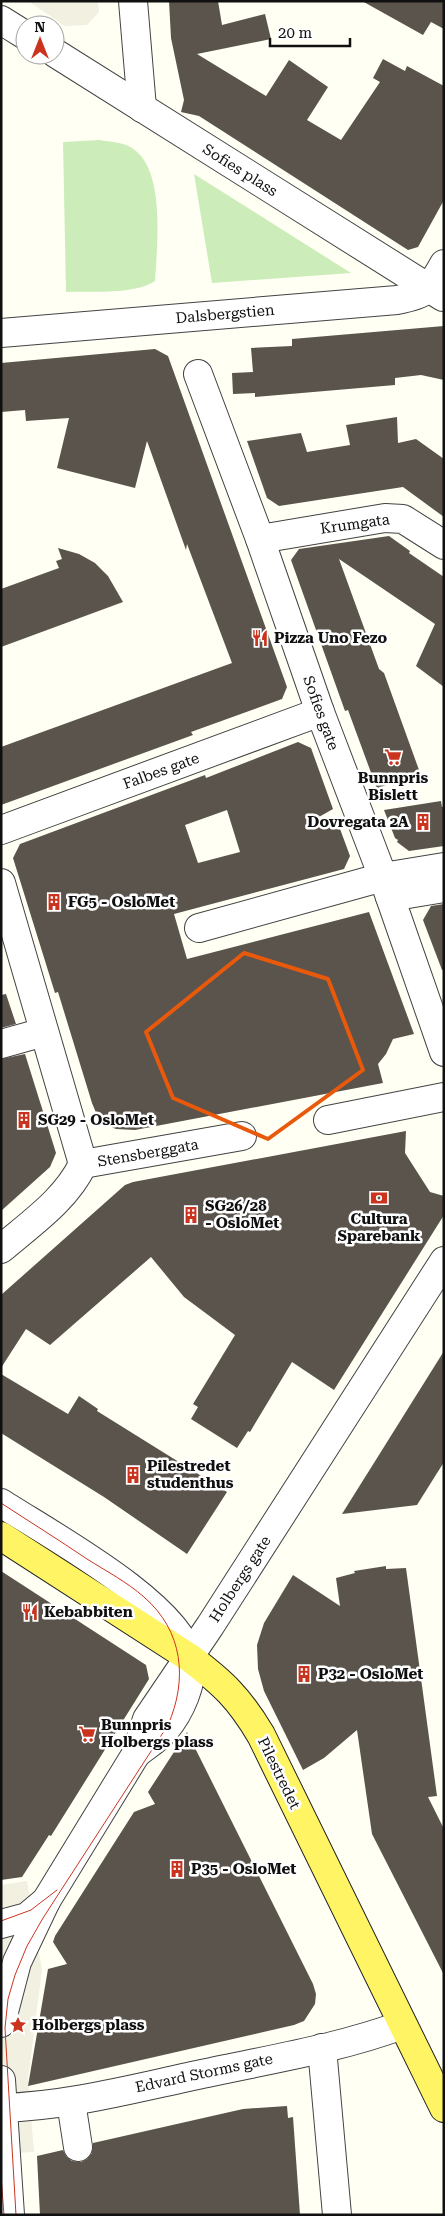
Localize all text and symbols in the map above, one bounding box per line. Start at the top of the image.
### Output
north arrow [15,15,65,65]
scale bar [270,15,350,47]
text: N [35,19,46,35]
text: 20 m [278,24,313,42]
street label: Sofies plass [199,140,281,200]
street label: Dalsbergstien [175,301,276,327]
street label: Krumgata [319,510,391,538]
restaurant icon: Pizza Uno Fezo [250,628,270,648]
place label: Pizza Uno Fezo [274,629,387,647]
street label: Sofies gate [299,673,343,753]
supermarket icon: Bunnpris Bislett [383,747,403,767]
street label: Falbes gate [120,749,202,793]
place label: Bunnpris Bislett [358,769,428,804]
building icon: Dovregata 2A [413,812,433,832]
place label: Dovregata 2A [307,813,409,831]
building icon: FG5 - OsloMet [44,892,64,912]
place label: FG5 - OsloMet [68,893,175,911]
building icon: SG29 - OsloMet [14,1110,34,1130]
place label: SG29 - OsloMet [38,1111,154,1129]
street label: Stensberggata [96,1135,200,1171]
bank icon: Cultura Sparebank [369,1188,389,1208]
place label: SG26/28 - OsloMet [205,1197,279,1232]
building icon: SG26/28 - OsloMet [181,1205,201,1225]
place label: Cultura Sparebank [338,1210,421,1245]
place label: Pilestredet studenthus [147,1457,234,1492]
building icon: Pilestredet studenthus [123,1465,143,1485]
street label: Holbergs gate [205,1532,275,1626]
restaurant icon: Kebabbiten [20,1602,40,1622]
place label: Kebabbiten [44,1603,133,1621]
building icon: P32 - OsloMet [294,1664,314,1684]
place label: P32 - OsloMet [318,1665,423,1683]
place label: Bunnpris Holbergs plass [101,1716,214,1751]
supermarket icon: Bunnpris Holbergs plass [77,1724,97,1744]
street label: Pilestredet [254,1734,304,1812]
building icon: P35 - OsloMet [167,1859,187,1879]
place label: P35 - OsloMet [191,1860,296,1878]
place icon: Holbergs plass [8,2015,28,2035]
place label: Holbergs plass [32,2016,145,2034]
street label: Edvard Storms gate [134,2050,274,2096]

